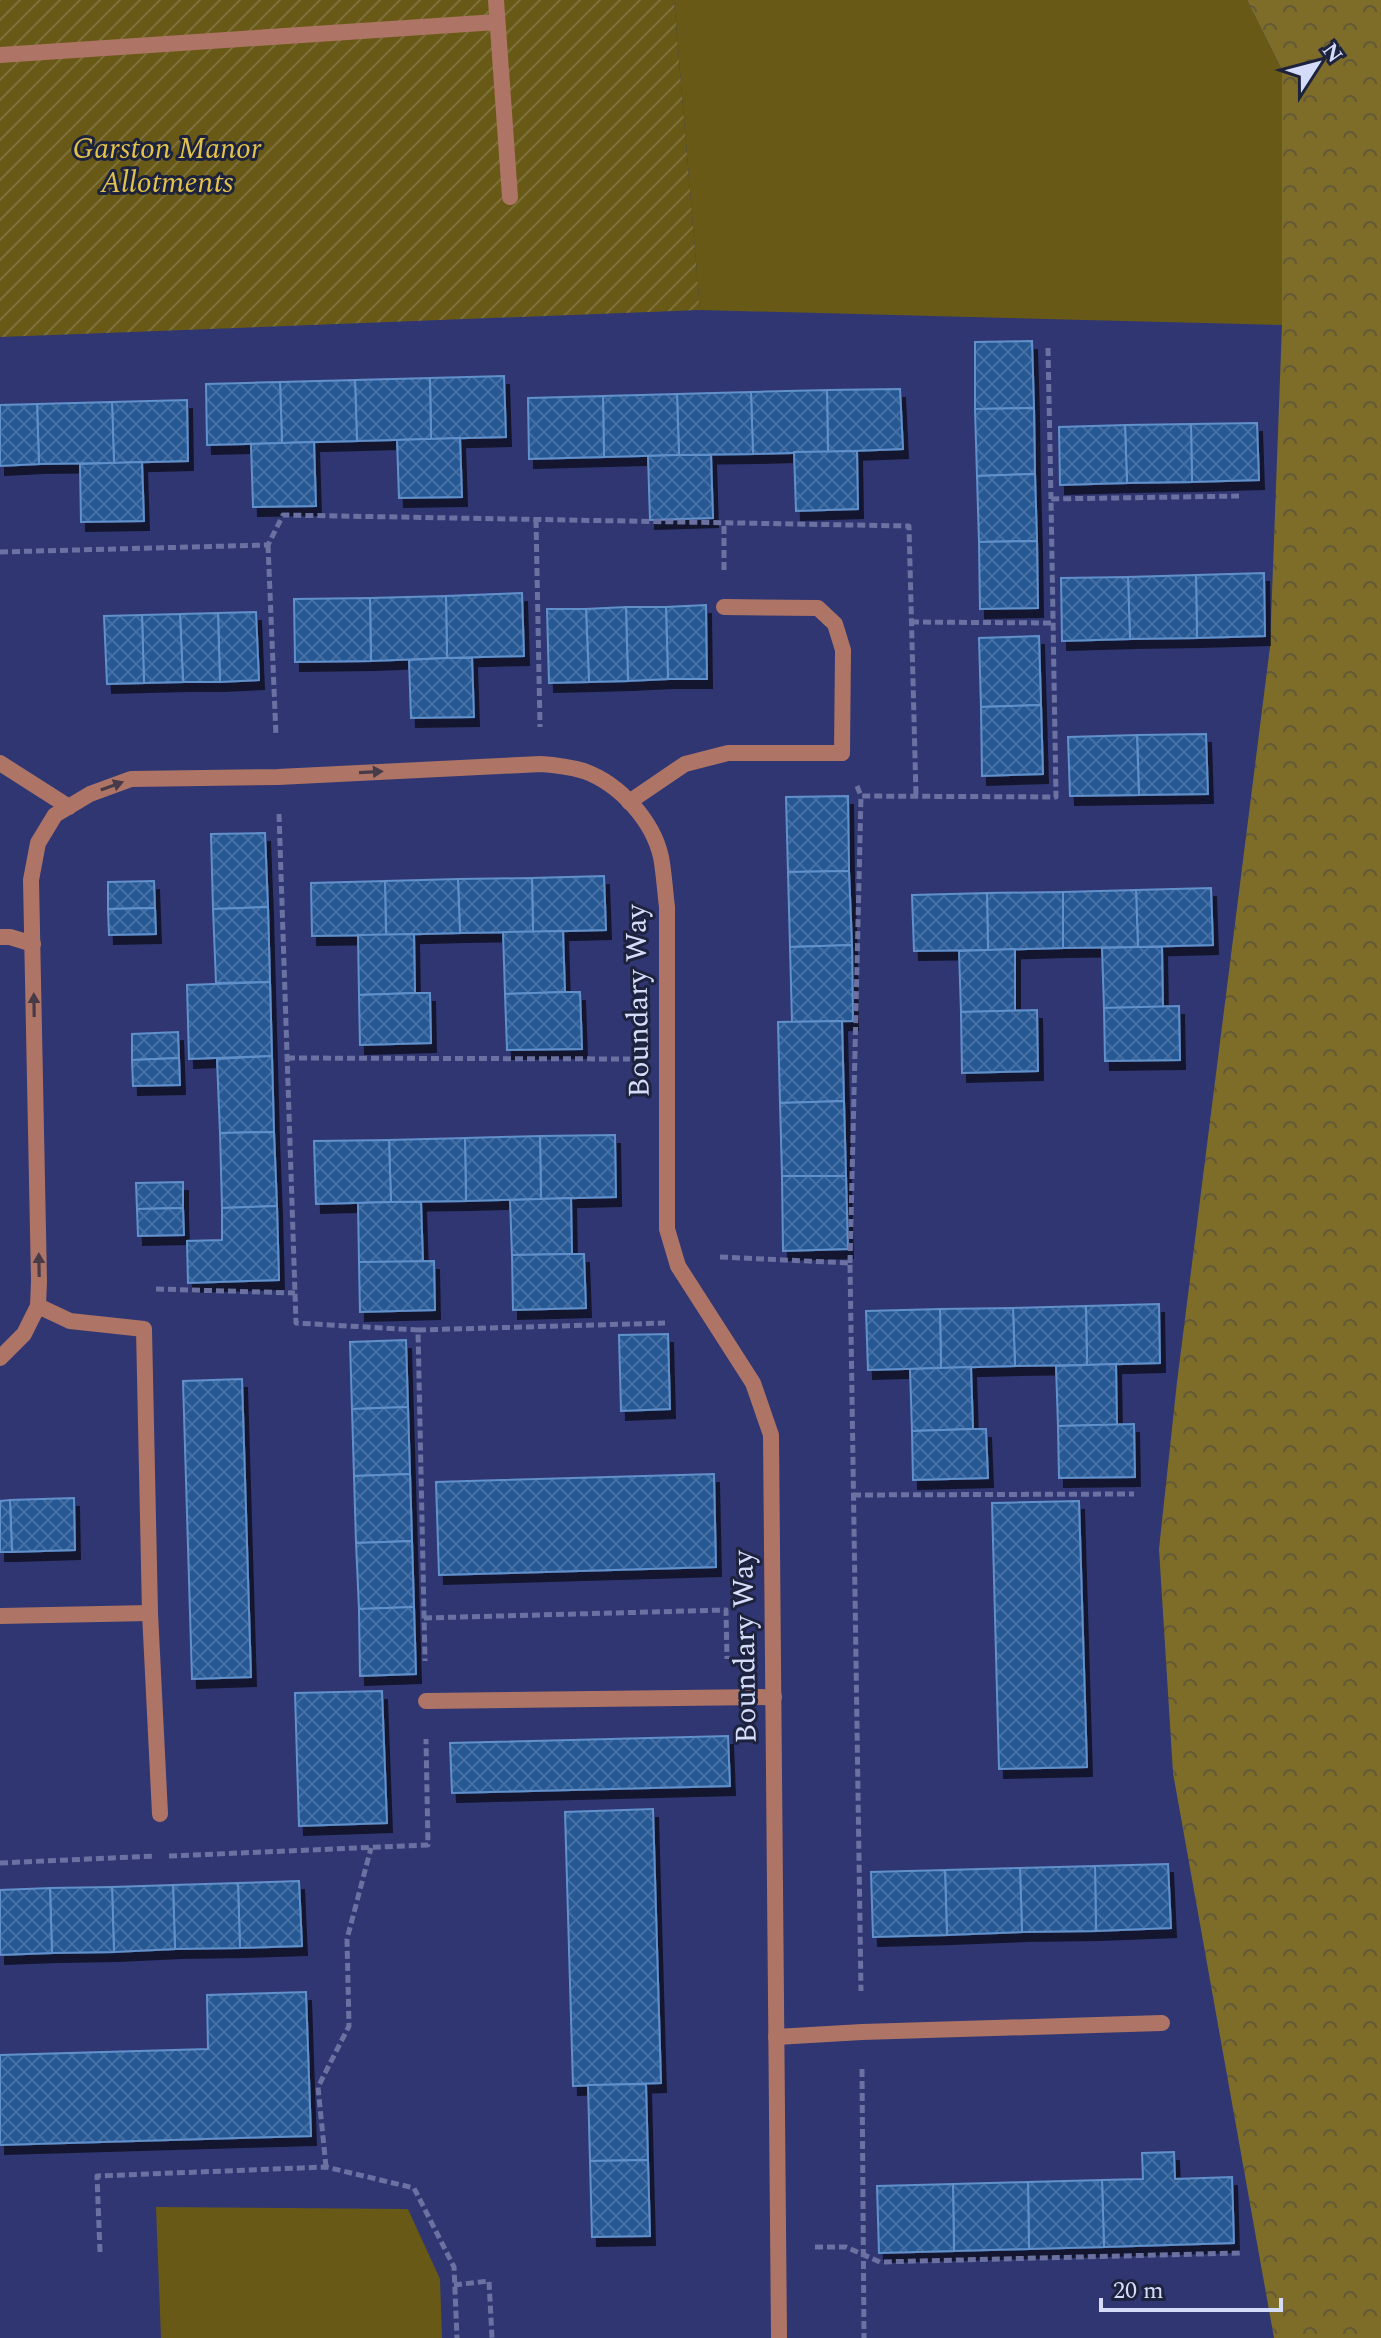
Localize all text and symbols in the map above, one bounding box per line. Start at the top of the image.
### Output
north arrow [1277,24,1357,104]
text: N [1313,36,1351,70]
park label: Garston Manor Allotments [73,126,262,206]
one-way arrow [359,766,384,779]
one-way arrow [100,779,124,792]
street label: Boundary Way [613,902,663,1098]
one-way arrow [28,992,41,1017]
one-way arrow [33,1252,45,1277]
street label: Boundary Way [720,1548,770,1744]
scale bar [1101,2262,1281,2312]
text: 20 m [1113,2273,1164,2309]

